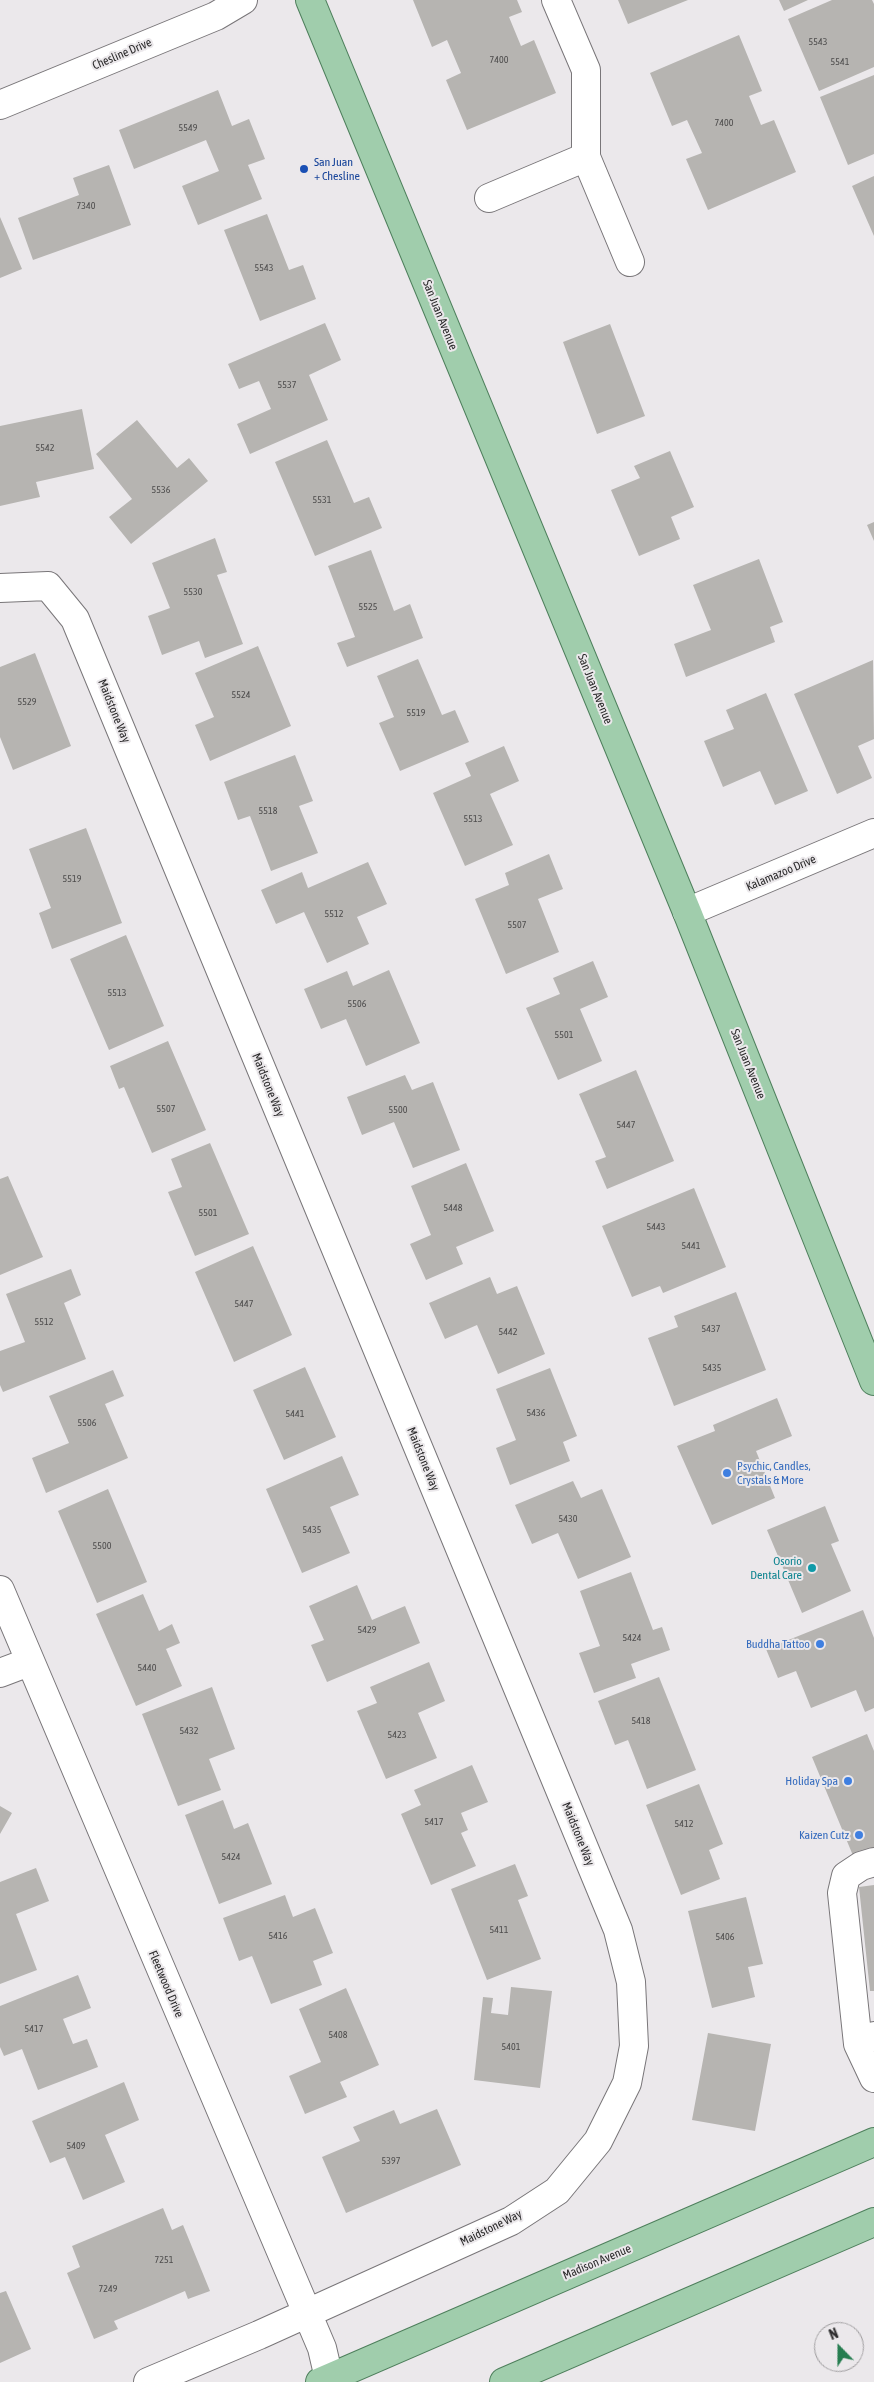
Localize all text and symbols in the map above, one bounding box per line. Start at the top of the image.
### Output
street label: Chesline Drive [90,35,154,73]
house number: 5543 [809,36,827,48]
house number: 7400 [490,54,508,66]
house number: 5541 [831,56,849,68]
house number: 7400 [715,117,733,129]
house number: 5549 [179,122,197,134]
place label: San Juan + Chesline [314,155,360,183]
marker: San Juan + Chesline [298,163,310,175]
house number: 7340 [77,200,95,212]
house number: 5543 [255,262,273,274]
street label: San Juan Avenue [419,278,461,352]
house number: 5537 [278,379,296,391]
house number: 5542 [36,442,54,454]
house number: 5536 [152,484,170,496]
house number: 5531 [313,494,331,506]
house number: 5530 [184,586,202,598]
house number: 5525 [359,601,377,613]
street label: San Juan Avenue [574,652,616,726]
street label: Maidstone Way [95,677,133,745]
house number: 5524 [232,689,250,701]
house number: 5529 [18,696,36,708]
house number: 5519 [407,707,425,719]
house number: 5518 [259,805,277,817]
house number: 5513 [464,813,482,825]
street label: Kalamazoo Drive [744,852,818,894]
house number: 5519 [63,873,81,885]
house number: 5512 [325,908,343,920]
house number: 5507 [508,919,526,931]
house number: 5513 [108,987,126,999]
house number: 5506 [348,998,366,1010]
street label: San Juan Avenue [727,1027,769,1101]
house number: 5501 [555,1029,573,1041]
street label: Maidstone Way [249,1051,287,1119]
house number: 5507 [157,1103,175,1115]
house number: 5500 [389,1104,407,1116]
house number: 5447 [617,1119,635,1131]
house number: 5448 [444,1202,462,1214]
house number: 5501 [199,1207,217,1219]
house number: 5443 [647,1221,665,1233]
house number: 5441 [682,1240,700,1252]
house number: 5447 [235,1298,253,1310]
house number: 5512 [35,1316,53,1328]
house number: 5437 [702,1323,720,1335]
house number: 5442 [499,1326,517,1338]
house number: 5435 [703,1362,721,1374]
house number: 5436 [527,1407,545,1419]
house number: 5441 [286,1408,304,1420]
house number: 5506 [78,1417,96,1429]
street label: Maidstone Way [404,1425,442,1493]
place label: Psychic, Candles, Crystals & More [737,1459,811,1487]
marker: Psychic, Candles, Crystals & More [721,1467,733,1479]
house number: 5430 [559,1513,577,1525]
house number: 5435 [303,1524,321,1536]
house number: 5500 [93,1540,111,1552]
place label: Osorio Dental Care [750,1554,802,1582]
marker: Osorio Dental Care [806,1562,818,1574]
house number: 5429 [358,1624,376,1636]
house number: 5424 [623,1632,641,1644]
place label: Buddha Tattoo [746,1637,810,1651]
marker: Buddha Tattoo [814,1638,826,1650]
house number: 5440 [138,1662,156,1674]
house number: 5418 [632,1715,650,1727]
house number: 5432 [180,1725,198,1737]
house number: 5423 [388,1729,406,1741]
place label: Holiday Spa [785,1774,838,1788]
marker: Holiday Spa [842,1775,854,1787]
street label: Maidstone Way [559,1800,597,1868]
house number: 5417 [425,1816,443,1828]
house number: 5412 [675,1818,693,1830]
place label: Kaizen Cutz [799,1828,849,1842]
marker: Kaizen Cutz [853,1829,865,1841]
house number: 5424 [222,1851,240,1863]
house number: 5411 [490,1924,508,1936]
house number: 5416 [269,1930,287,1942]
house number: 5406 [716,1931,734,1943]
street label: Fleetwood Drive [145,1948,187,2020]
house number: 5417 [25,2023,43,2035]
house number: 5408 [329,2029,347,2041]
house number: 5401 [502,2041,520,2053]
house number: 5409 [67,2140,85,2152]
house number: 5397 [382,2155,400,2167]
street label: Maidstone Way [458,2207,524,2249]
street label: Madison Avenue [561,2241,633,2283]
house number: 7251 [155,2254,173,2266]
house number: 7249 [99,2283,117,2295]
north arrow [814,2322,864,2372]
text: N [827,2325,841,2343]

